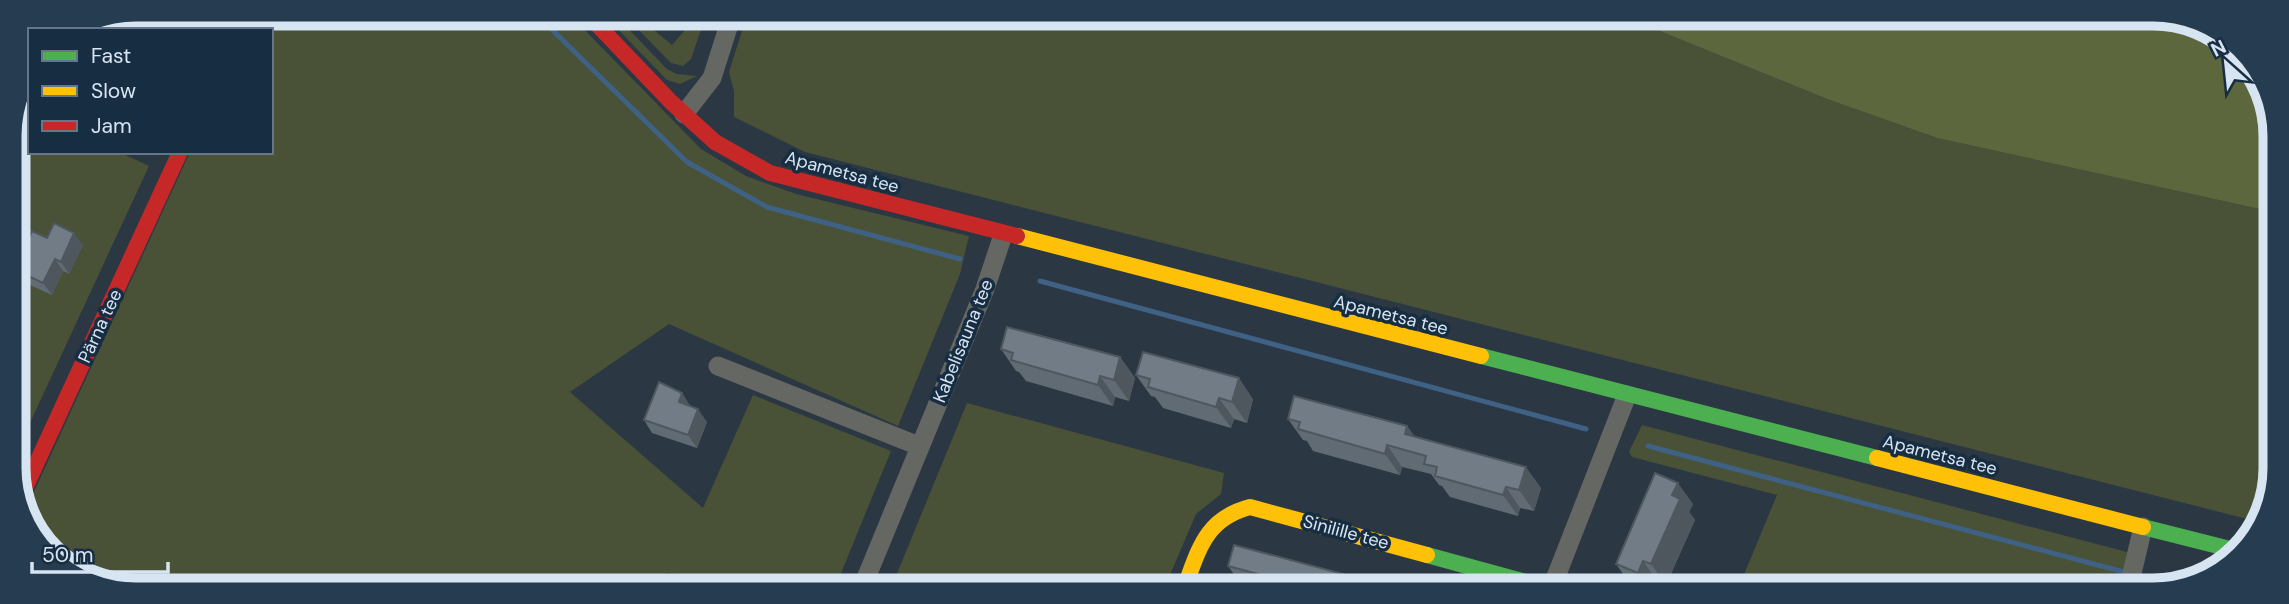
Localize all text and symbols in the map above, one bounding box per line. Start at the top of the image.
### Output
legend [28,28,273,154]
north arrow [2191,28,2261,98]
text: N [2207,34,2230,63]
text: Fast [91,42,131,70]
text: Slow [91,77,136,105]
text: Jam [91,112,132,140]
street label: Apametsa tee [782,145,902,199]
street label: Kabelisauna tee [927,276,999,406]
street label: Pärna tee [73,285,127,367]
street label: Apametsa tee [1331,289,1451,341]
street label: Apametsa tee [1880,429,2000,481]
street label: Sinilille tee [1300,509,1392,555]
scale bar [32,530,168,574]
text: 50 m [42,541,93,569]

